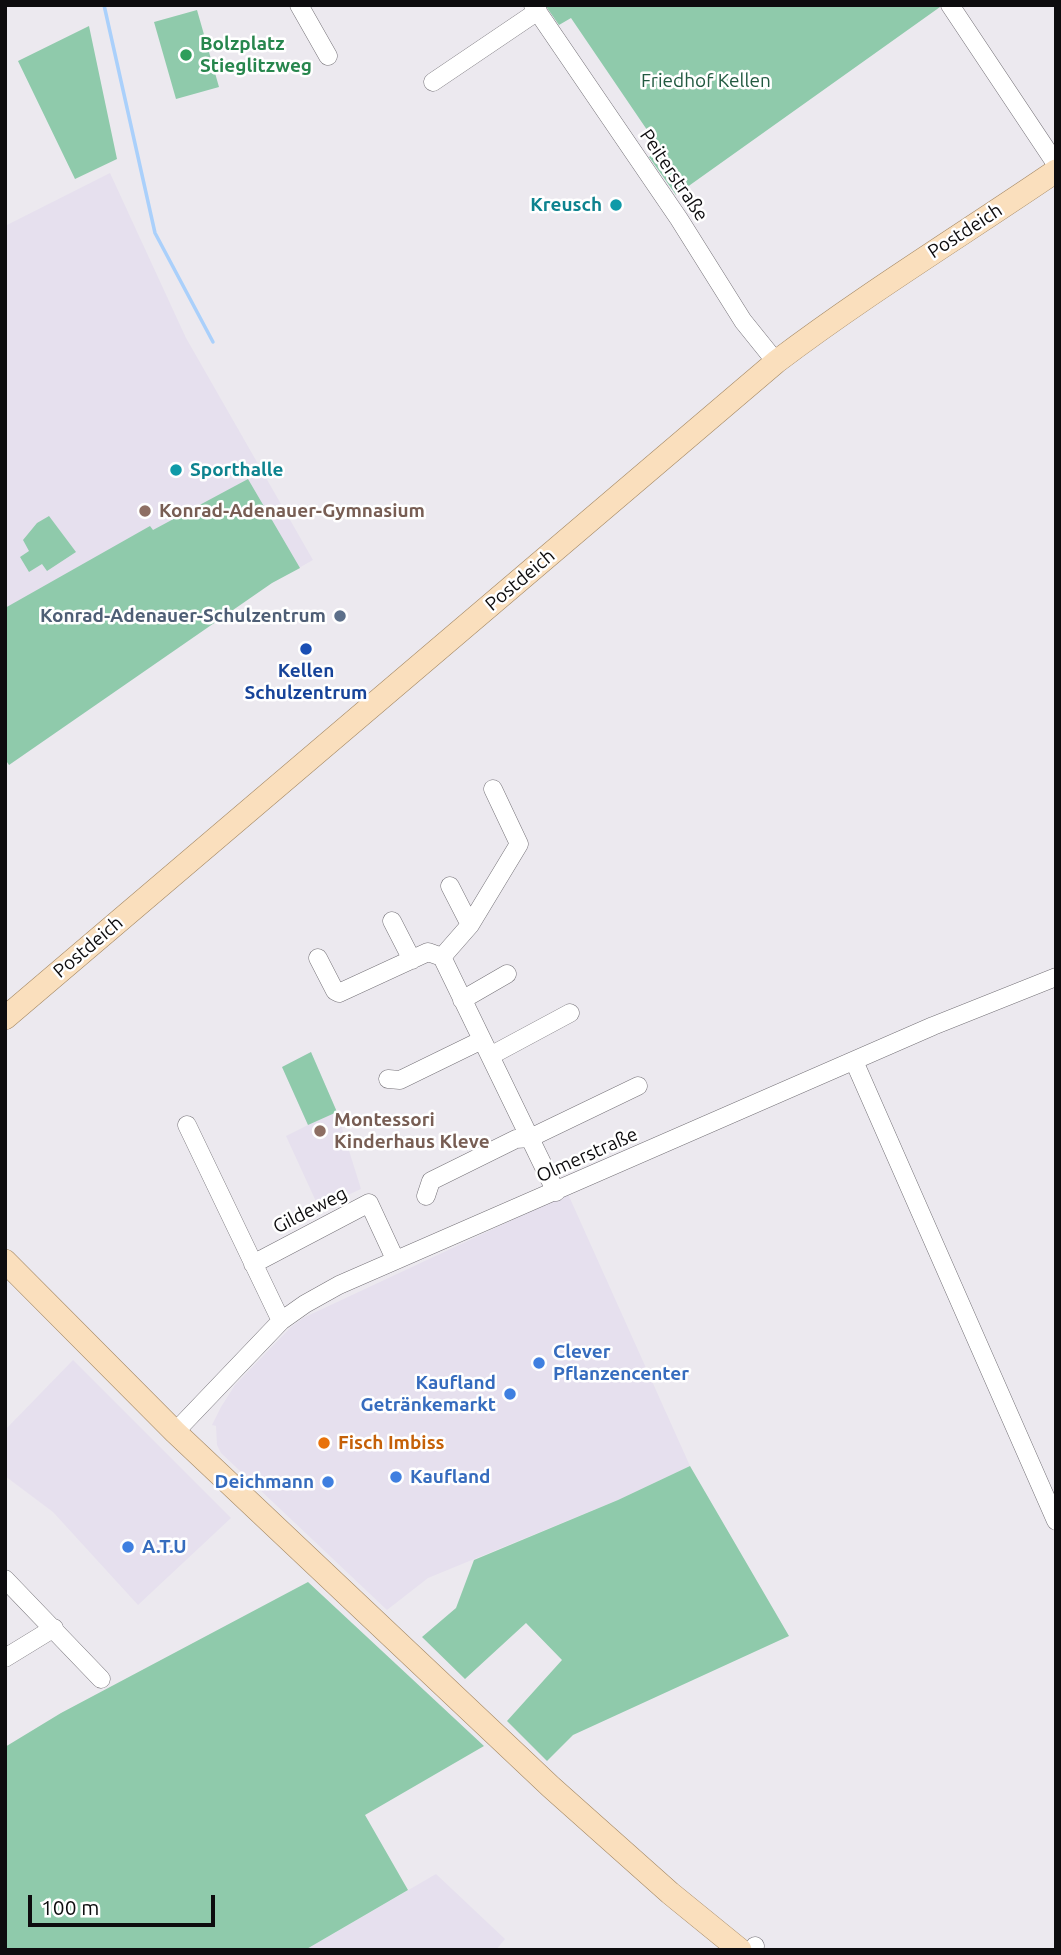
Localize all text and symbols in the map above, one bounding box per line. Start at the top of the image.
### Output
place label: Bolzplatz Stieglitzweg [200,33,312,77]
marker: Bolzplatz Stieglitzweg [178,47,194,63]
park label: Friedhof Kellen [641,70,771,92]
street label: Peiterstraße [635,125,713,225]
place label: Kreusch [530,194,602,216]
marker: Kreusch [608,197,624,213]
street label: Postdeich [924,199,1006,263]
place label: Sporthalle [190,459,283,481]
marker: Sporthalle [168,462,184,478]
place label: Konrad-Adenauer-Gymnasium [159,500,425,522]
marker: Konrad-Adenauer-Gymnasium [137,503,153,519]
street label: Postdeich [481,544,559,616]
place label: Konrad-Adenauer-Schulzentrum [40,605,326,627]
marker: Konrad-Adenauer-Schulzentrum [332,608,348,624]
marker: Kellen Schulzentrum [298,641,314,657]
place label: Kellen Schulzentrum [245,660,367,704]
street label: Postdeich [49,911,127,983]
place label: Montessori Kinderhaus Kleve [334,1109,490,1153]
marker: Montessori Kinderhaus Kleve [312,1123,328,1139]
street label: Olmerstraße [533,1123,641,1187]
street label: Gildeweg [269,1182,351,1238]
place label: Clever Pflanzencenter [553,1341,689,1385]
marker: Clever Pflanzencenter [531,1355,547,1371]
place label: Kaufland Getränkemarkt [360,1372,496,1416]
marker: Kaufland Getränkemarkt [502,1386,518,1402]
place label: Fisch Imbiss [338,1432,445,1454]
marker: Fisch Imbiss [316,1435,332,1451]
place label: Kaufland [410,1466,491,1488]
marker: Kaufland [388,1469,404,1485]
place label: Deichmann [215,1471,314,1493]
marker: Deichmann [320,1474,336,1490]
place label: A.T.U [142,1536,187,1558]
marker: A.T.U [120,1539,136,1555]
scale bar [32,1882,219,1926]
text: 100 m [41,1895,99,1919]

